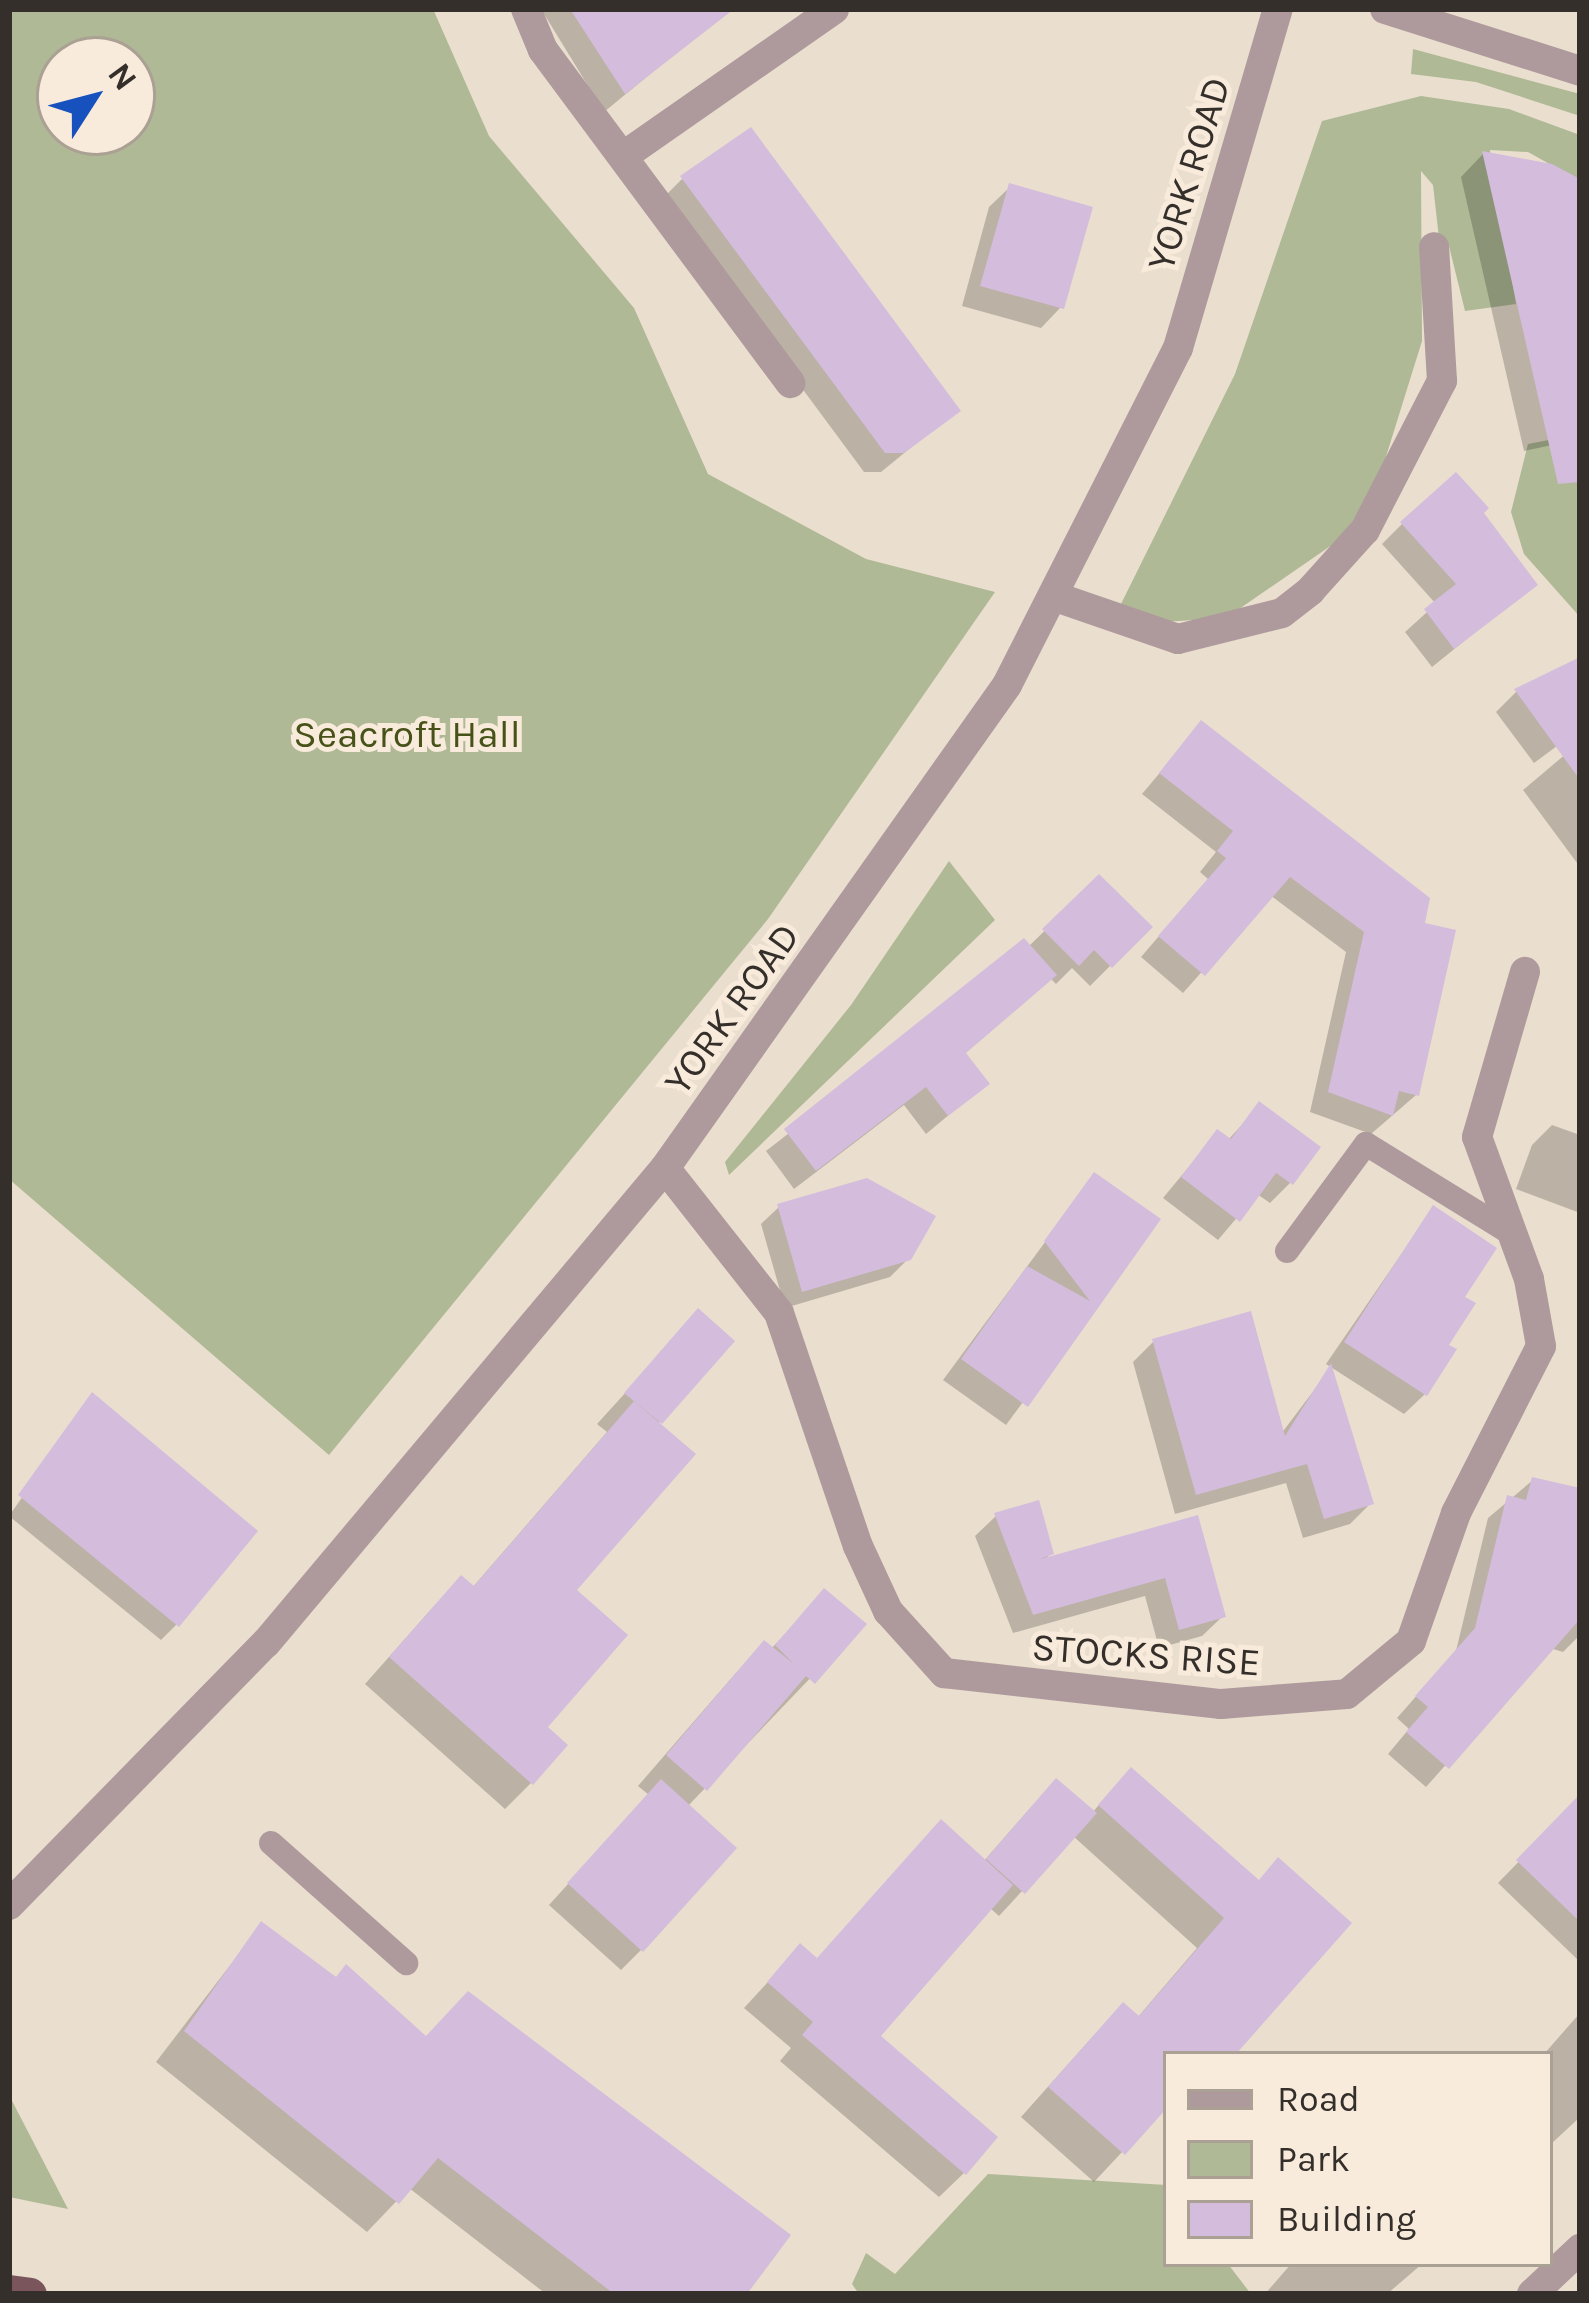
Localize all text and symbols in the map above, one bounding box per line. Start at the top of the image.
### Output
north arrow [36,36,156,156]
text: N [100,56,145,97]
street label: YORK ROAD [1137,72,1241,276]
park label: Seacroft Hall [293,711,521,757]
street label: YORK ROAD [654,914,810,1104]
street label: STOCKS RISE [1030,1624,1262,1686]
legend [1163,2051,1553,2267]
text: Road [1277,2078,1360,2120]
text: Park [1277,2138,1350,2180]
text: Building [1277,2198,1416,2240]

